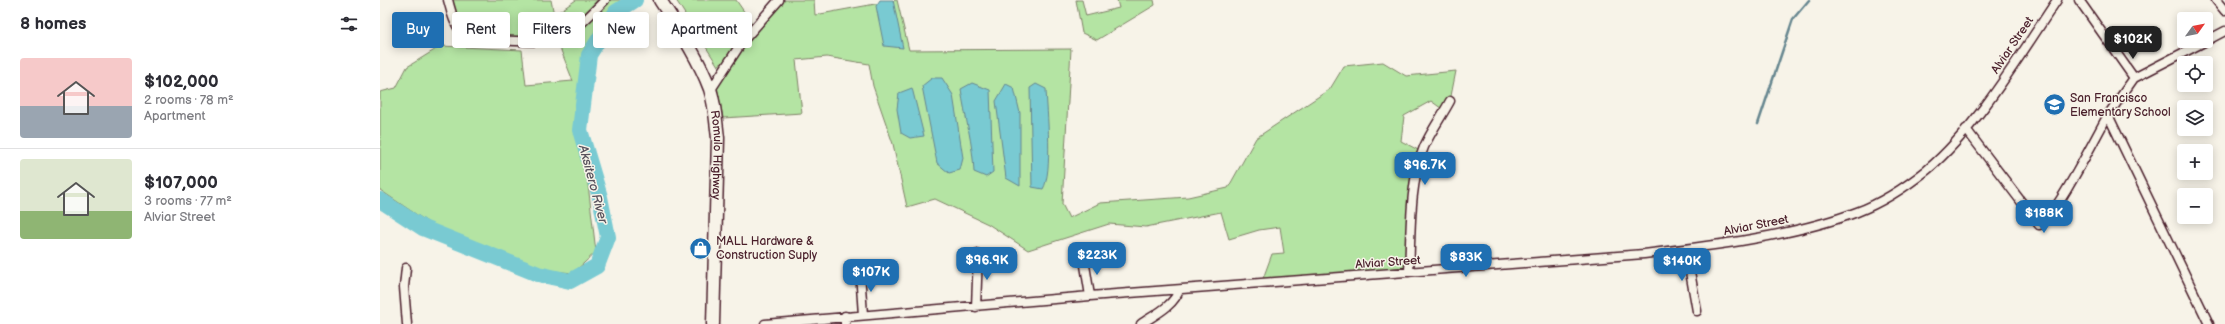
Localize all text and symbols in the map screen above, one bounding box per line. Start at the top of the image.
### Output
chip: Buy [392,12,444,48]
chip: Rent [452,12,510,48]
chip: Filters [518,12,585,48]
chip: New [593,12,649,48]
chip: Apartment [657,12,752,48]
north arrow [2177,12,2213,48]
map controls [2177,12,2213,224]
icon: filters [338,13,360,35]
text: 8 homes [20,14,86,34]
street label: Alviar Street [1988,14,2037,77]
pin: $102K [2105,26,2161,60]
text: $102K [2114,31,2152,47]
button: locate [2177,56,2213,92]
text: $102,000 [144,72,219,92]
icon: home [52,74,100,122]
place label: San Francisco Elementary School [2070,91,2171,120]
text: 2 rooms · 78 m² [144,92,234,108]
school or university icon: San Francisco Elementary School [2042,92,2068,118]
button: layers [2177,100,2213,136]
text: Apartment [144,108,205,124]
street label: Romulo Highway [707,109,725,201]
water label: Aksitero River [575,142,612,227]
button: + [2177,144,2213,180]
pin: $96.7K [1392,152,1458,186]
text: $96.7K [1404,157,1446,173]
text: $107,000 [144,173,218,193]
icon: home [52,175,100,223]
button: − [2177,188,2213,224]
text: 3 rooms · 77 m² [144,193,232,209]
pin: $188K [2016,200,2072,234]
text: $188K [2025,205,2063,221]
text: Alviar Street [144,209,215,225]
street label: Alviar Street [1722,212,1790,239]
place label: MALL Hardware & Construction Suply [716,234,818,263]
shop icon: MALL Hardware & Construction Suply [687,235,713,261]
pin: $223K [1069,242,1125,276]
pin: $83K [1442,244,1490,278]
pin: $96.9K [954,247,1020,281]
text: $223K [1077,247,1117,263]
pin: $140K [1654,248,1710,282]
text: $83K [1450,249,1482,265]
text: $96.9K [965,252,1009,268]
street label: Alviar Street [1355,253,1422,272]
text: $140K [1663,253,1701,269]
pin: $107K [843,259,899,293]
text: $107K [852,264,890,280]

